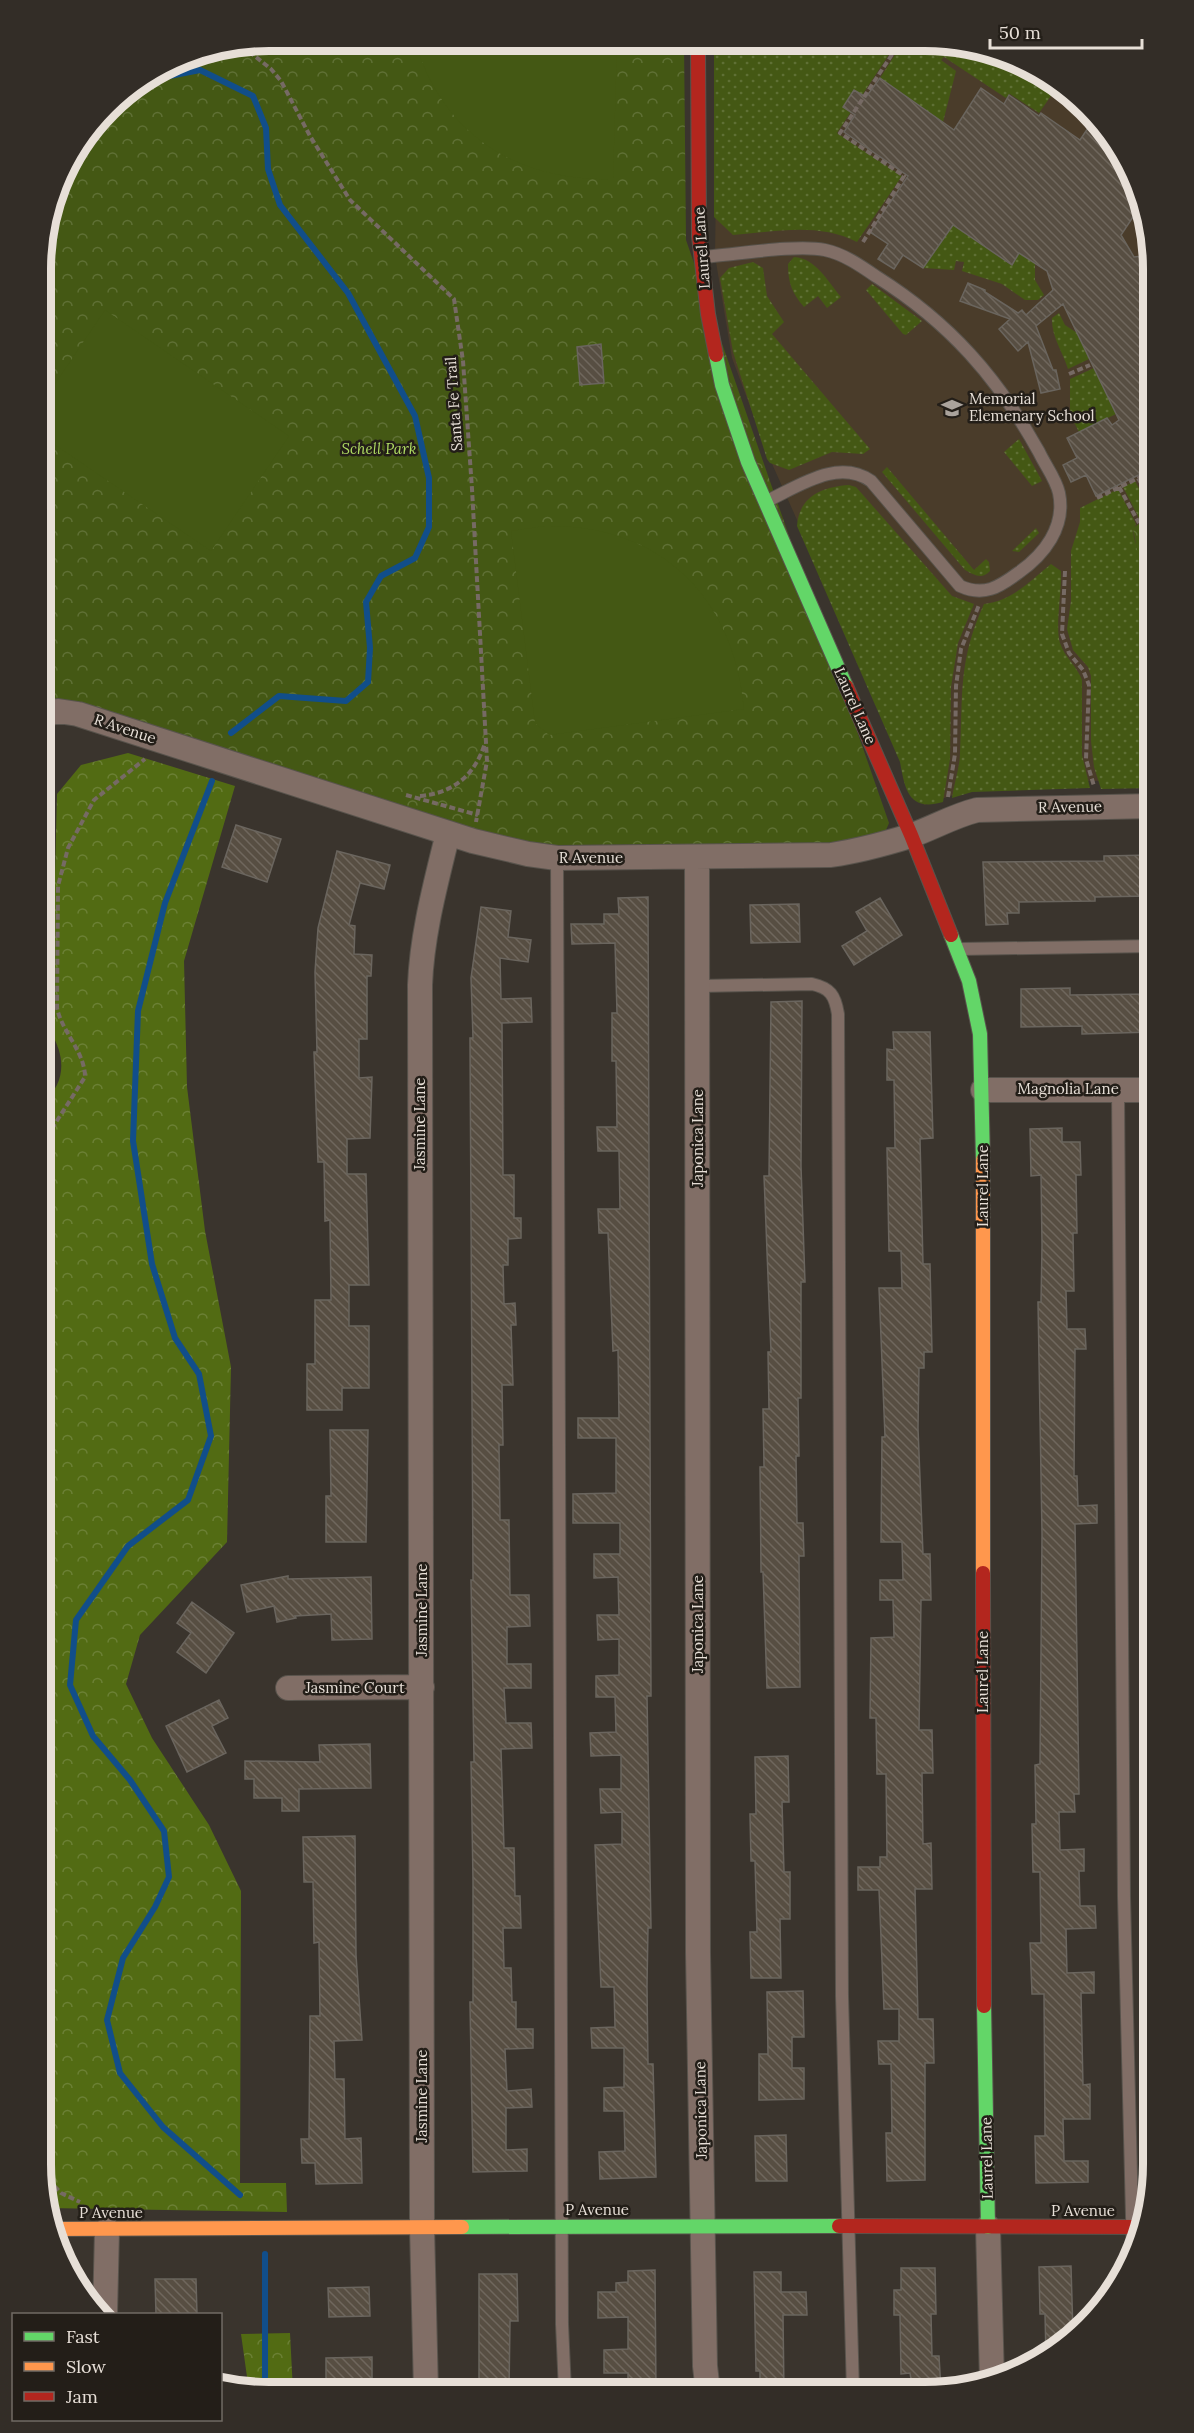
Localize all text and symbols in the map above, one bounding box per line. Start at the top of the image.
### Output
scale bar [990,12,1142,50]
text: 50 m [999,21,1041,44]
street label: Laurel Lane [689,206,714,290]
street label: Santa Fe Trail [441,356,466,452]
place label: Memorial Elemenary School [969,389,1095,425]
school or university icon: Memorial Elemenary School [940,396,964,420]
park label: Schell Park [341,439,417,458]
street label: Laurel Lane [830,664,881,747]
street label: R Avenue [92,710,159,747]
street label: R Avenue [1038,796,1102,817]
street label: R Avenue [559,848,623,867]
street label: Jasmine Lane [410,1078,429,1171]
street label: Magnolia Lane [1017,1079,1119,1098]
street label: Japonica Lane [688,1089,707,1188]
street label: Laurel Lane [973,1145,992,1227]
street label: Jasmine Lane [412,1564,431,1657]
street label: Japonica Lane [688,1575,707,1674]
street label: Laurel Lane [973,1631,992,1713]
street label: Jasmine Court [304,1678,405,1697]
street label: Jasmine Lane [412,2050,431,2143]
street label: Japonica Lane [690,2061,711,2160]
street label: Laurel Lane [976,2117,997,2199]
street label: P Avenue [565,2200,629,2219]
street label: P Avenue [1051,2201,1115,2220]
street label: P Avenue [79,2203,143,2222]
legend [12,2313,222,2421]
text: Fast [66,2325,100,2348]
text: Slow [66,2355,106,2378]
text: Jam [65,2385,98,2408]

